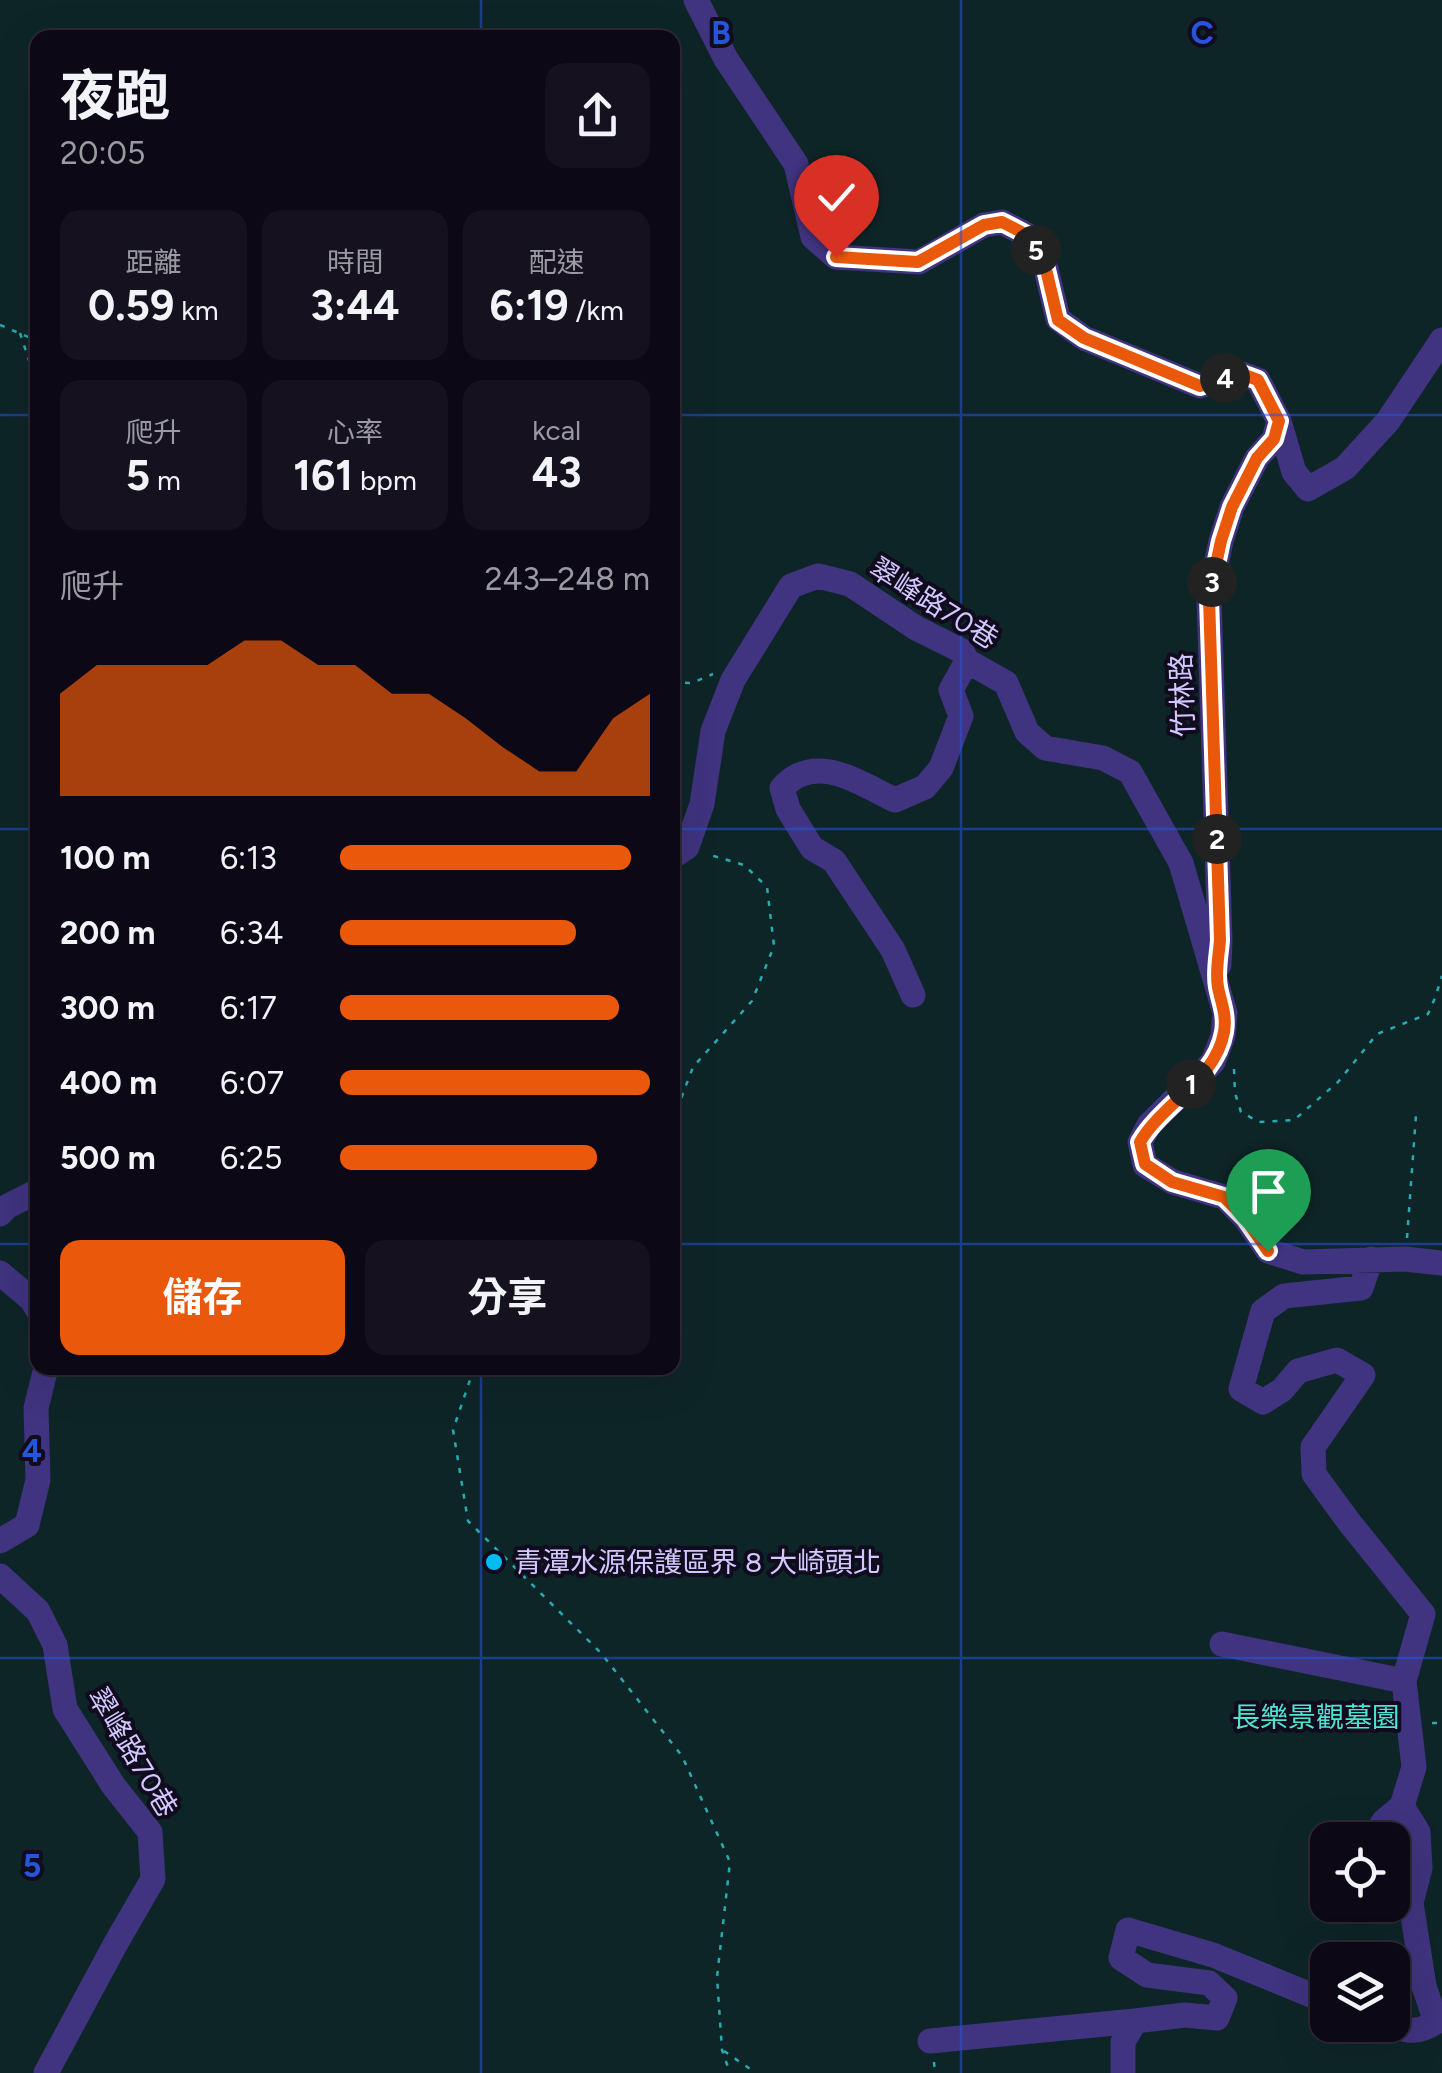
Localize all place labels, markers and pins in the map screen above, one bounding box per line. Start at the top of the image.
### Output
pin [794,155,879,258]
pin: 5 [1011,225,1061,275]
pin: 4 [1200,353,1250,403]
pin: 3 [1187,557,1237,607]
pin: 2 [1192,814,1242,864]
pin: 1 [1166,1059,1216,1109]
pin [1226,1149,1311,1252]
place label: 青潭水源保護區界 8 大崎頭北 [514,1545,881,1579]
marker: 青潭水源保護區界 8 大崎頭北 [483,1551,505,1573]

